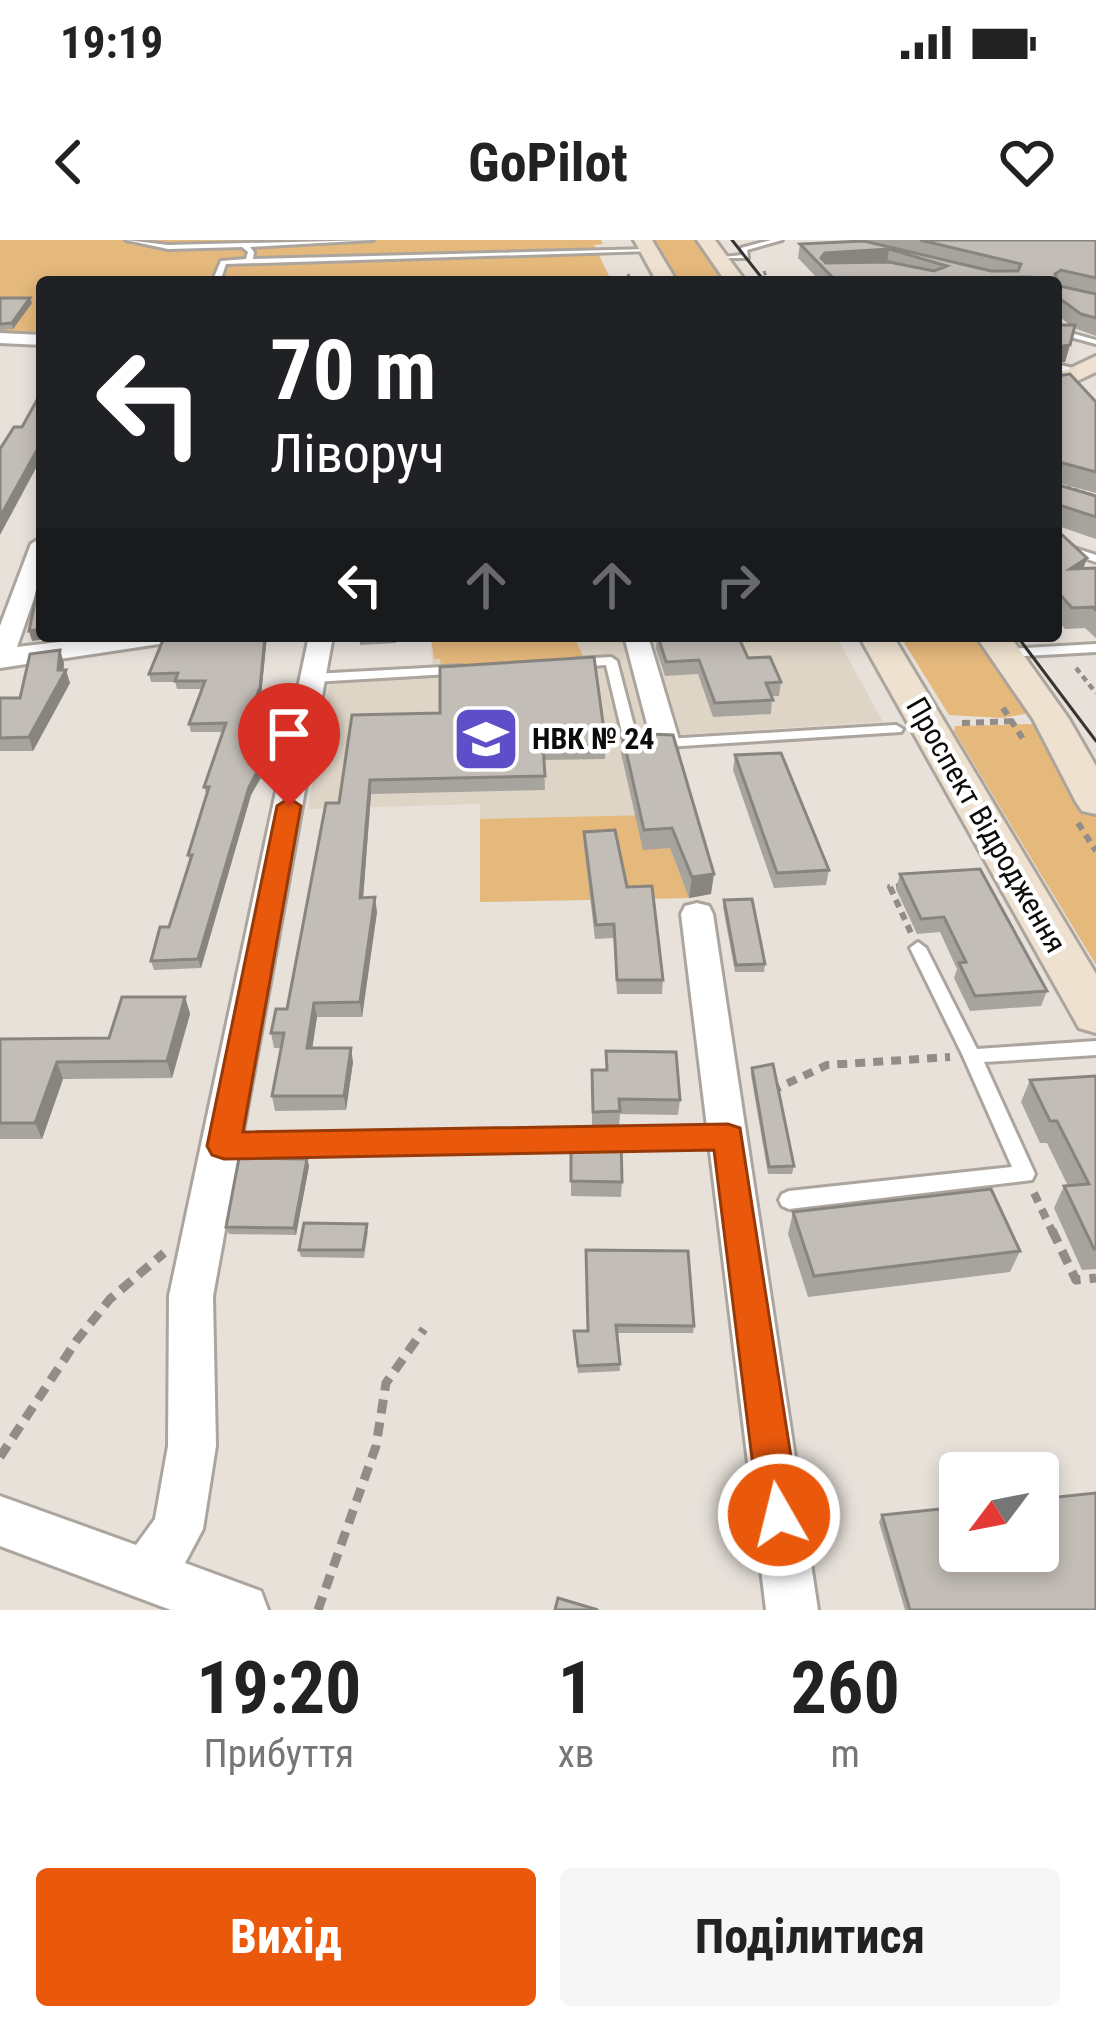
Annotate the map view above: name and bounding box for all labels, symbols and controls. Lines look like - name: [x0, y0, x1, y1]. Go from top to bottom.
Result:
- text: 19:19: [60, 16, 163, 69]
- icon: back: [36, 129, 102, 195]
- icon: heart: [994, 129, 1060, 195]
- text: GoPilot: [468, 131, 628, 194]
- text: 70 m: [270, 321, 437, 420]
- icon: left: [72, 324, 228, 480]
- text: Ліворуч: [270, 422, 445, 485]
- icon: left: [327, 552, 393, 618]
- icon: ahead: [453, 552, 519, 618]
- icon: ahead: [579, 552, 645, 618]
- icon: right: [705, 552, 771, 618]
- pin: [238, 683, 340, 806]
- street label: Проспект Відродження: [899, 691, 1074, 958]
- icon: arrive: [256, 701, 322, 767]
- school or university icon: НВК № 24: [451, 704, 521, 774]
- place label: НВК № 24: [532, 721, 654, 756]
- position arrow: [716, 1452, 842, 1578]
- north arrow: [939, 1452, 1059, 1572]
- map controls: [939, 1452, 1059, 1572]
- text: 19:20: [196, 1646, 361, 1731]
- text: 1: [558, 1646, 594, 1731]
- text: 260: [791, 1646, 900, 1731]
- text: Прибуття: [204, 1731, 354, 1777]
- text: хв: [558, 1731, 594, 1777]
- text: m: [831, 1731, 860, 1777]
- button: Вихід: [36, 1868, 536, 2006]
- button: Поділитися: [560, 1868, 1060, 2006]

